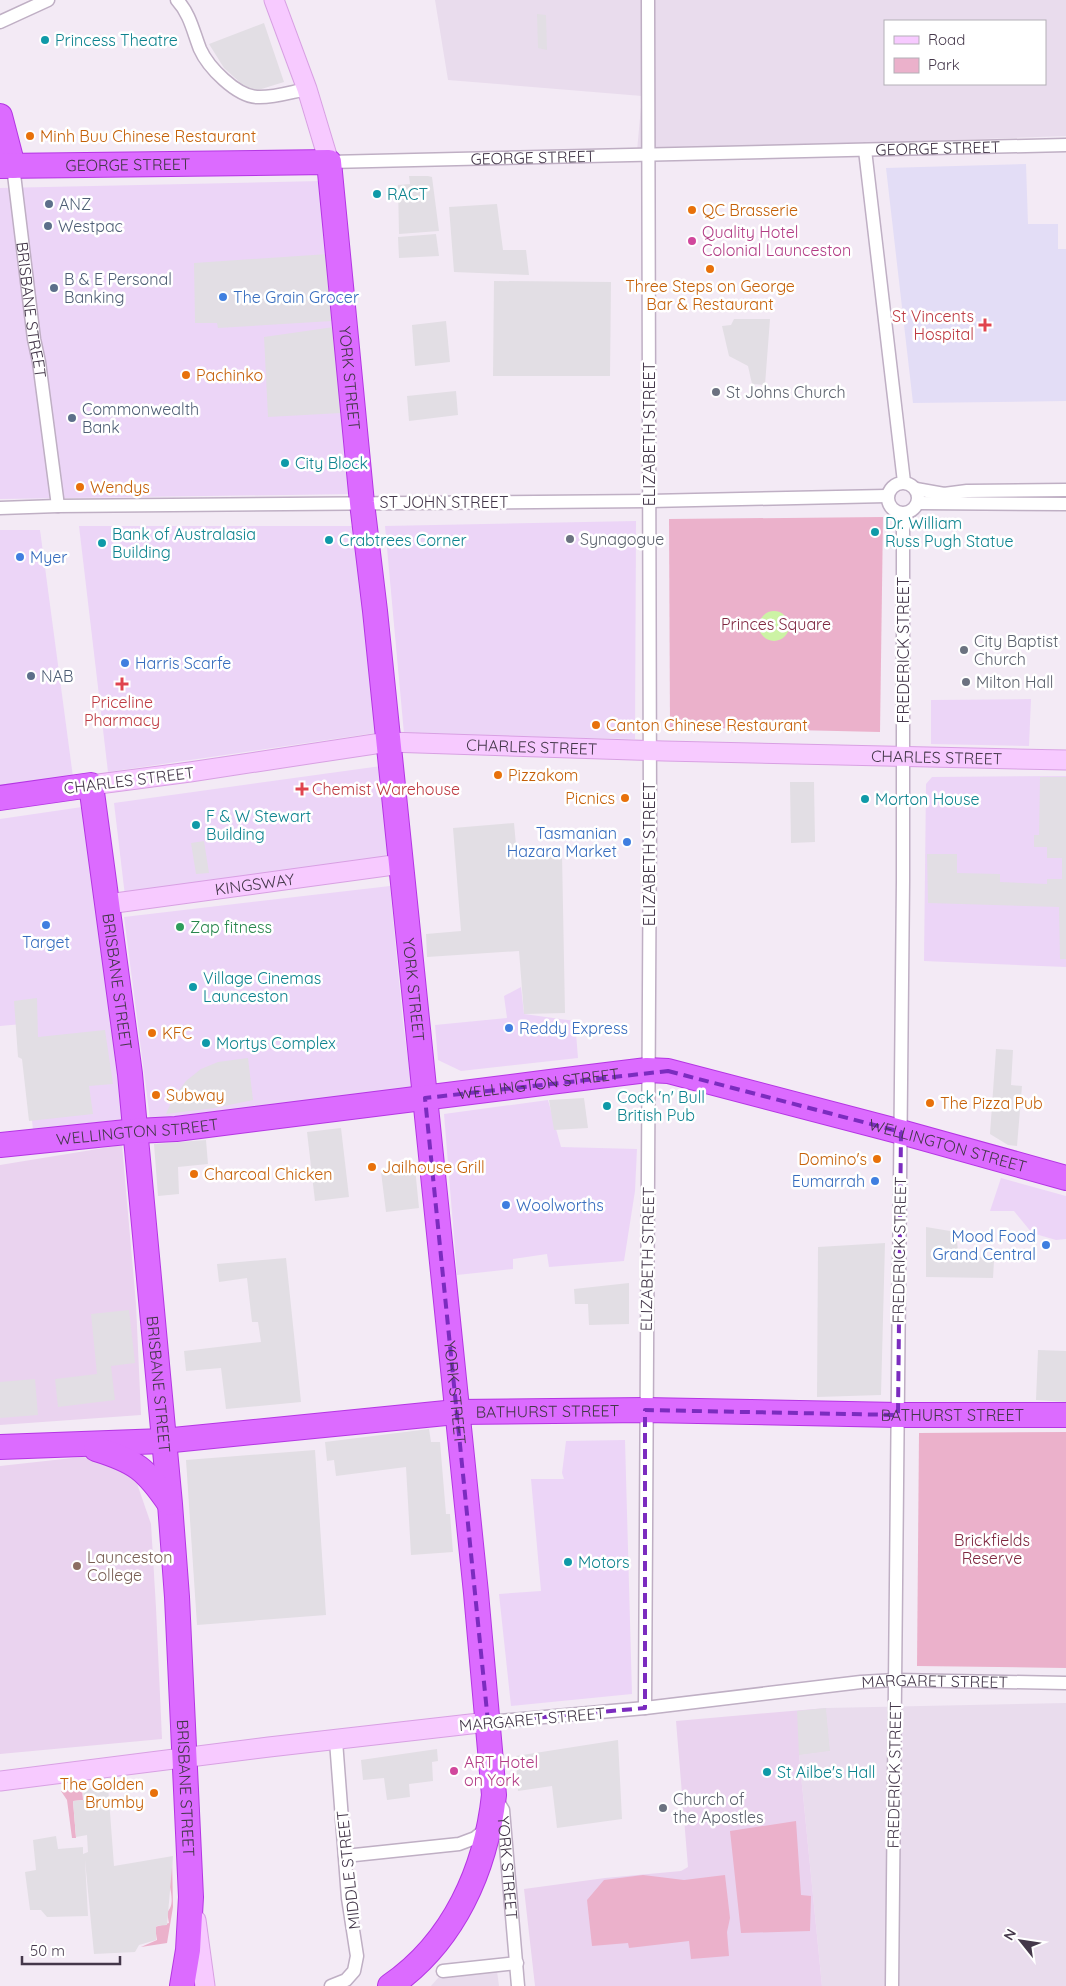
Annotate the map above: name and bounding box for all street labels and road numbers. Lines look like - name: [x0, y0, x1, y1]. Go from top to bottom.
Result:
- street label: GEORGE STREET: [875, 137, 1001, 159]
- street label: GEORGE STREET: [470, 146, 596, 169]
- street label: GEORGE STREET: [65, 154, 191, 175]
- street label: BRISBANE STREET: [12, 241, 51, 379]
- street label: YORK STREET: [335, 325, 365, 431]
- street label: ELIZABETH STREET: [639, 361, 659, 506]
- street label: ST JOHN STREET: [379, 492, 509, 512]
- street label: FREDERICK STREET: [893, 576, 913, 724]
- street label: CHARLES STREET: [466, 735, 598, 759]
- street label: CHARLES STREET: [871, 746, 1003, 769]
- street label: CHARLES STREET: [63, 762, 196, 798]
- street label: ELIZABETH STREET: [639, 781, 659, 926]
- street label: KINGSWAY: [213, 869, 296, 899]
- street label: BRISBANE STREET: [98, 912, 137, 1051]
- street label: YORK STREET: [399, 937, 429, 1043]
- street label: WELLINGTON STREET: [456, 1063, 621, 1104]
- street label: WELLINGTON STREET: [55, 1114, 220, 1149]
- street label: WELLINGTON STREET: [867, 1114, 1029, 1177]
- street label: FREDERICK STREET: [888, 1176, 910, 1324]
- street label: ELIZABETH STREET: [636, 1186, 658, 1331]
- street label: BRISBANE STREET: [143, 1315, 175, 1454]
- street label: YORK STREET: [440, 1340, 471, 1446]
- street label: BATHURST STREET: [476, 1400, 620, 1422]
- street label: BATHURST STREET: [880, 1405, 1025, 1425]
- street label: MARGARET STREET: [861, 1670, 1009, 1692]
- street label: FREDERICK STREET: [883, 1701, 905, 1849]
- street label: MARGARET STREET: [458, 1703, 606, 1735]
- street label: BRISBANE STREET: [173, 1719, 199, 1858]
- street label: MIDDLE STREET: [332, 1809, 364, 1930]
- street label: YORK STREET: [494, 1815, 522, 1921]

